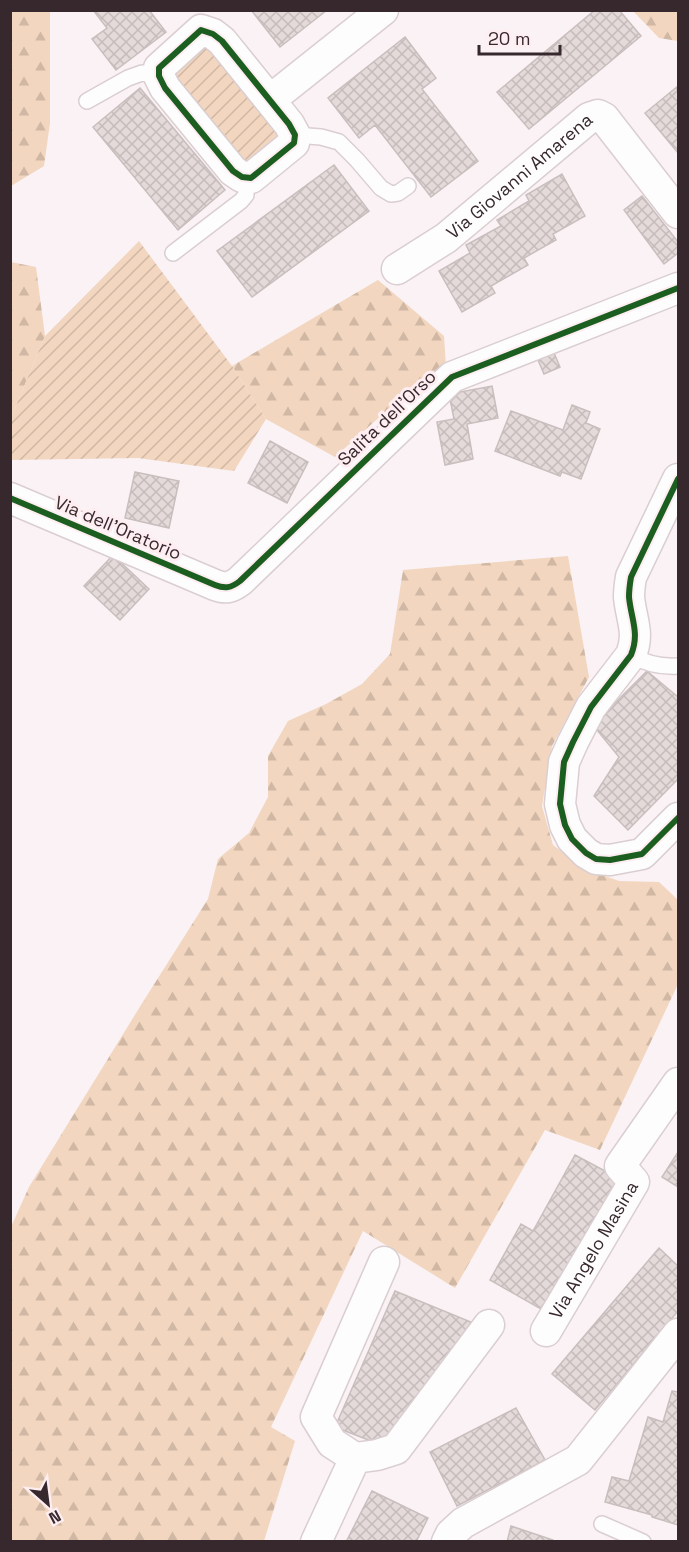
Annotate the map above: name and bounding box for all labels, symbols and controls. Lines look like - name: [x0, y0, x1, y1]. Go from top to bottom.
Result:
- scale bar: [479, 18, 560, 56]
- text: 20 m: [488, 27, 531, 50]
- street label: Via Giovanni Amarena: [441, 108, 597, 244]
- street label: Salita dell'Orso: [333, 365, 441, 470]
- street label: Via dell'Oratorio: [51, 490, 185, 565]
- street label: Via Angelo Masina: [544, 1177, 643, 1323]
- north arrow: [18, 1474, 78, 1534]
- text: N: [45, 1505, 64, 1529]

